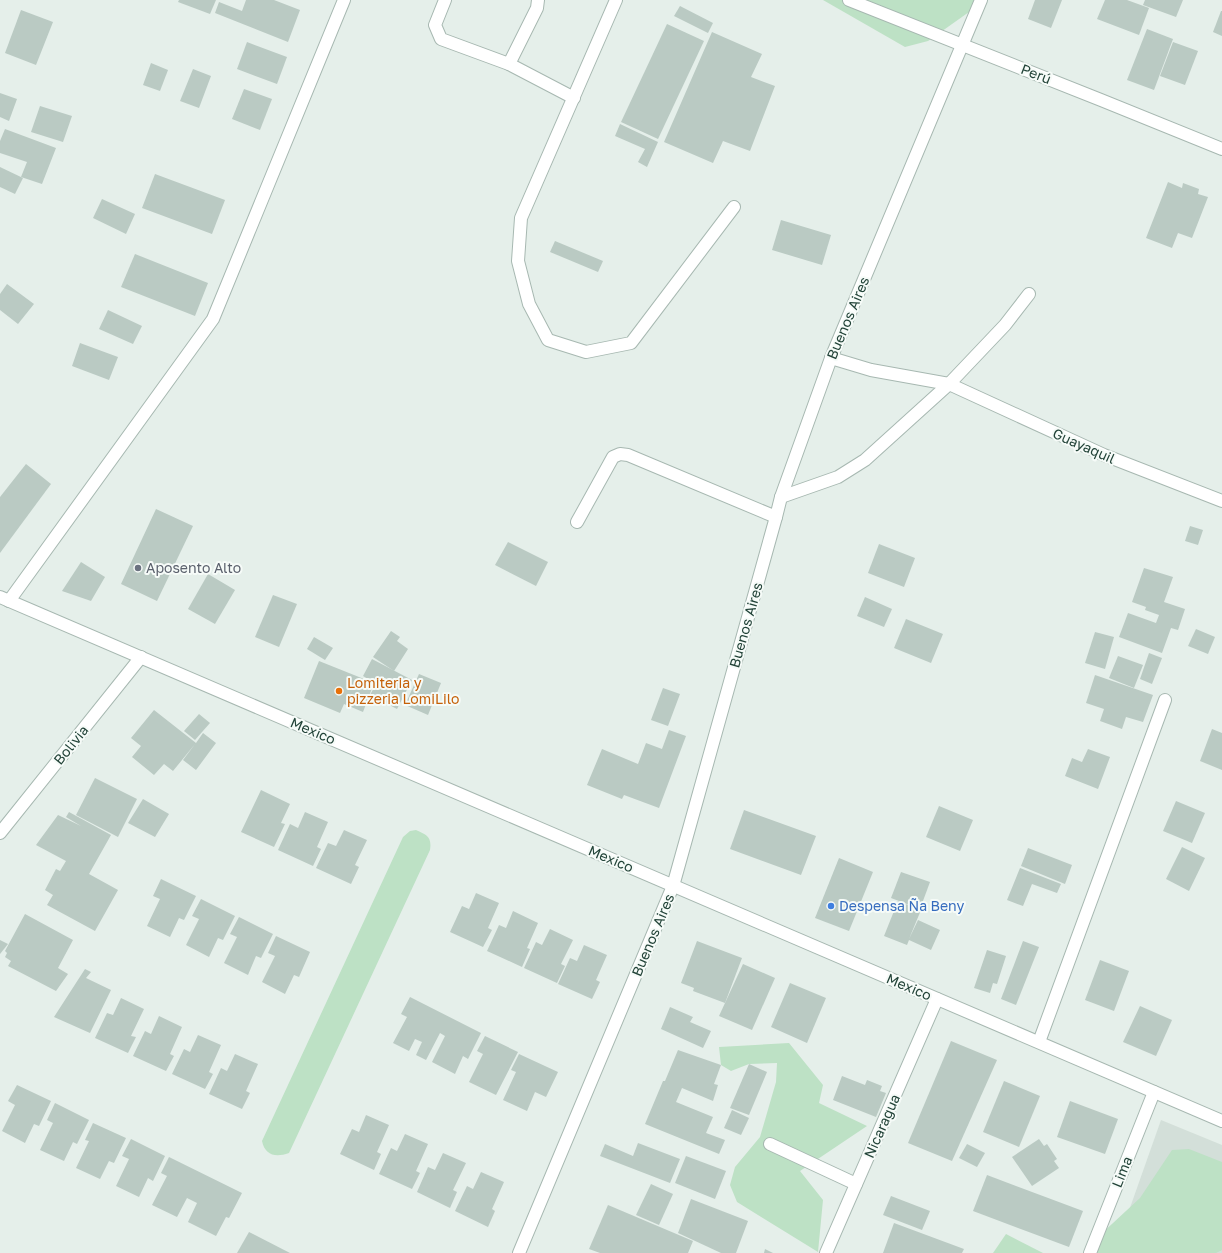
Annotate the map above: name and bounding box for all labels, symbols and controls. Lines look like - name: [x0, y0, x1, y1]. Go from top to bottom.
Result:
- street label: Perú: [1019, 60, 1054, 87]
- street label: Buenos Aires: [823, 274, 873, 362]
- street label: Guayaquil: [1050, 424, 1118, 467]
- place label: Aposento Alto: [146, 559, 241, 576]
- marker: Aposento Alto: [133, 563, 143, 573]
- street label: Buenos Aires: [725, 580, 766, 669]
- place label: Lomiteria y pizzeria LomiLilo: [347, 674, 459, 707]
- marker: Lomiteria y pizzeria LomiLilo: [334, 686, 344, 696]
- street label: Mexico: [288, 713, 338, 748]
- street label: Bolivia: [50, 722, 92, 768]
- street label: Mexico: [586, 841, 636, 876]
- street label: Buenos Aires: [628, 891, 678, 979]
- place label: Despensa Ña Beny: [839, 897, 964, 914]
- marker: Despensa Ña Beny: [826, 901, 836, 911]
- street label: Mexico: [884, 969, 934, 1004]
- street label: Nicaragua: [860, 1091, 903, 1160]
- street label: Lima: [1108, 1154, 1135, 1190]

